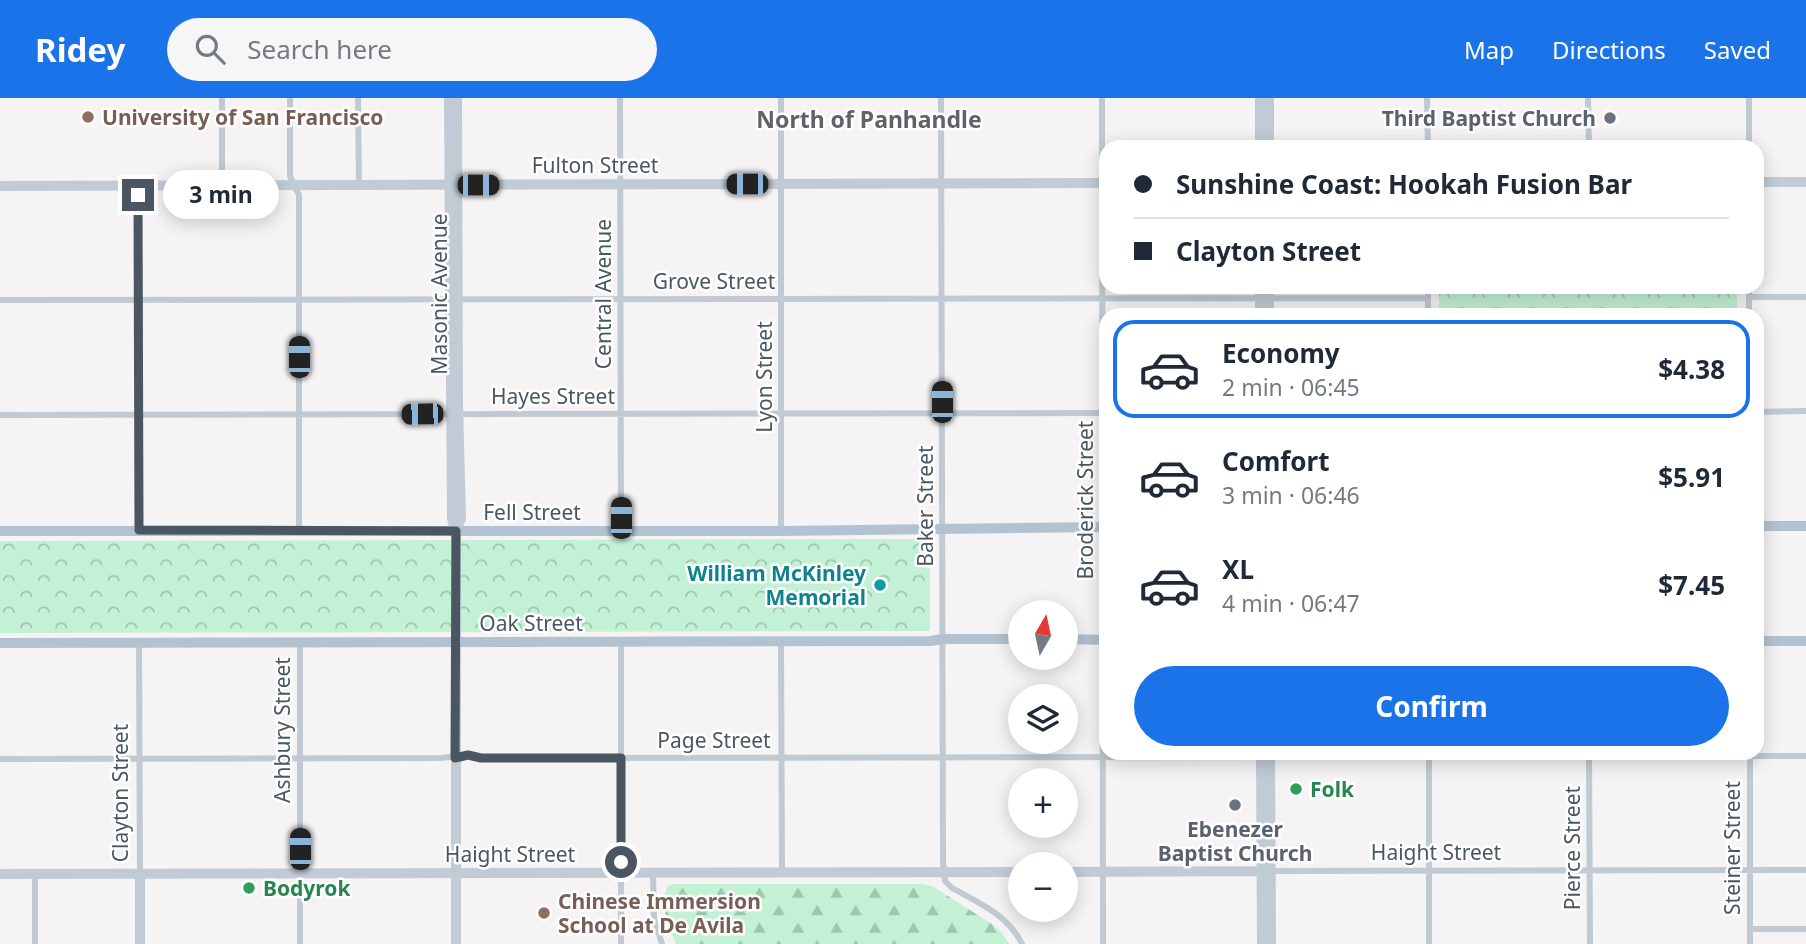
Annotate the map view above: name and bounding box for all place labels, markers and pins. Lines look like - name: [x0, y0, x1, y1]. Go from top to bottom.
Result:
- place label: University of San Francisco: [102, 103, 383, 131]
- place label: Third Baptist Church: [1382, 104, 1596, 132]
- marker: University of San Francisco: [80, 109, 96, 125]
- marker: Third Baptist Church: [1602, 110, 1618, 126]
- place label: William McKinley Memorial: [687, 559, 866, 611]
- marker: William McKinley Memorial: [872, 577, 888, 593]
- place label: Folk: [1310, 775, 1355, 803]
- marker: Folk: [1288, 781, 1304, 797]
- marker: Ebenezer Baptist Church: [1227, 797, 1243, 813]
- place label: Ebenezer Baptist Church: [1158, 815, 1312, 867]
- place label: Bodyrok: [263, 874, 351, 902]
- marker: Bodyrok: [241, 880, 257, 896]
- place label: Chinese Immersion School at De Avila: [558, 887, 761, 939]
- marker: Chinese Immersion School at De Avila: [536, 905, 552, 921]

